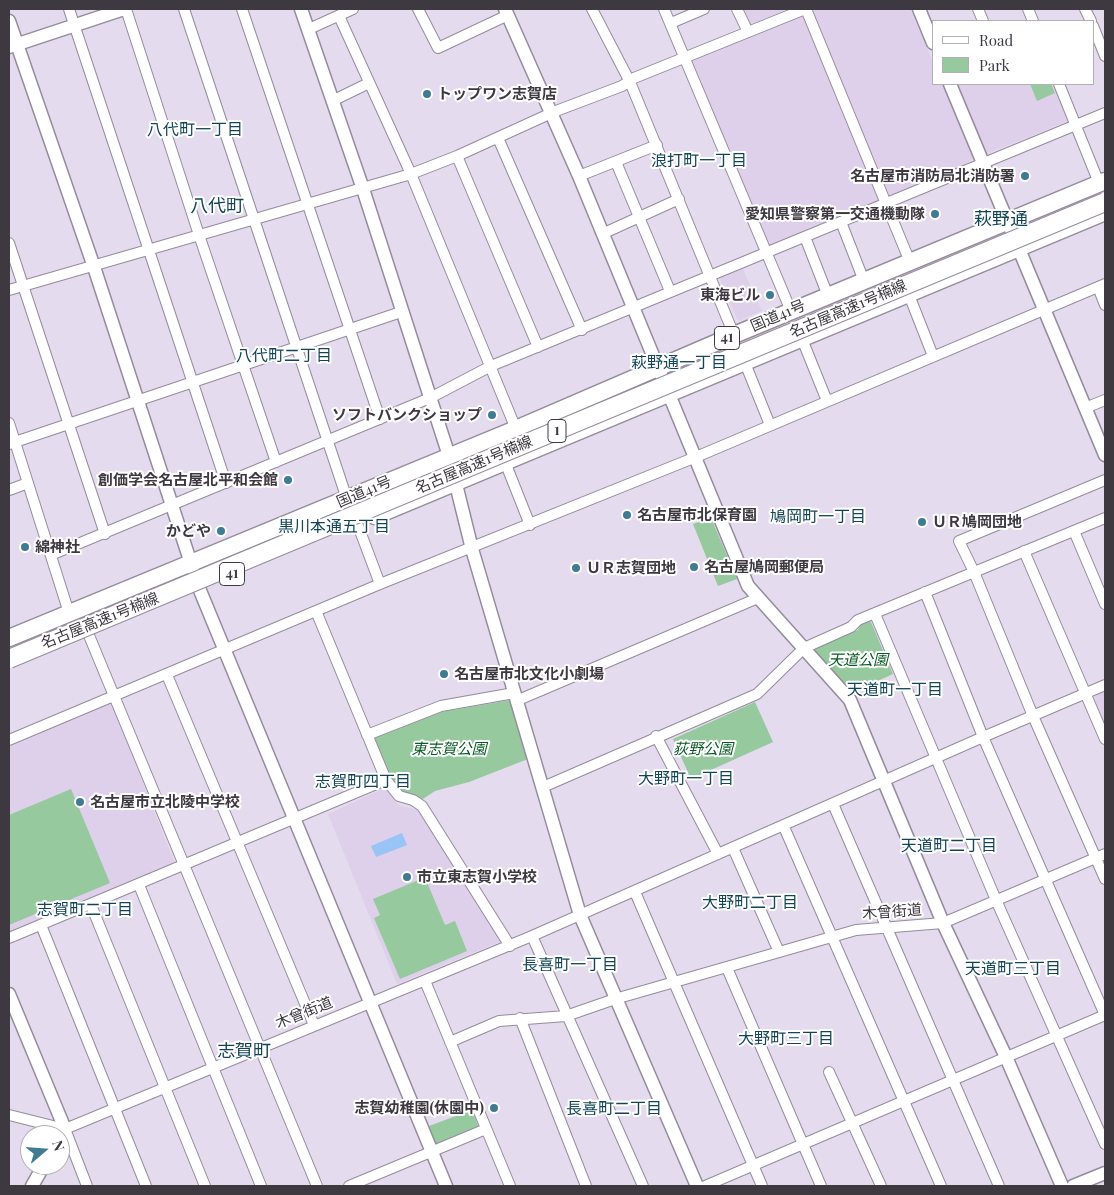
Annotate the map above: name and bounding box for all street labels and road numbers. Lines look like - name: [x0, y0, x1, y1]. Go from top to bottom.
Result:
- street label: 名古屋高速1号楠線: [787, 276, 909, 342]
- street label: 国道41号: [748, 296, 808, 336]
- road number: 41: [714, 326, 740, 349]
- road number: 1: [548, 420, 566, 442]
- street label: 名古屋高速1号楠線: [413, 432, 535, 498]
- street label: 国道41号: [334, 472, 394, 512]
- road number: 41: [220, 562, 244, 586]
- street label: 名古屋高速1号楠線: [38, 589, 162, 653]
- street label: 木曾街道: [861, 901, 923, 923]
- street label: 木曾街道: [273, 993, 335, 1033]

